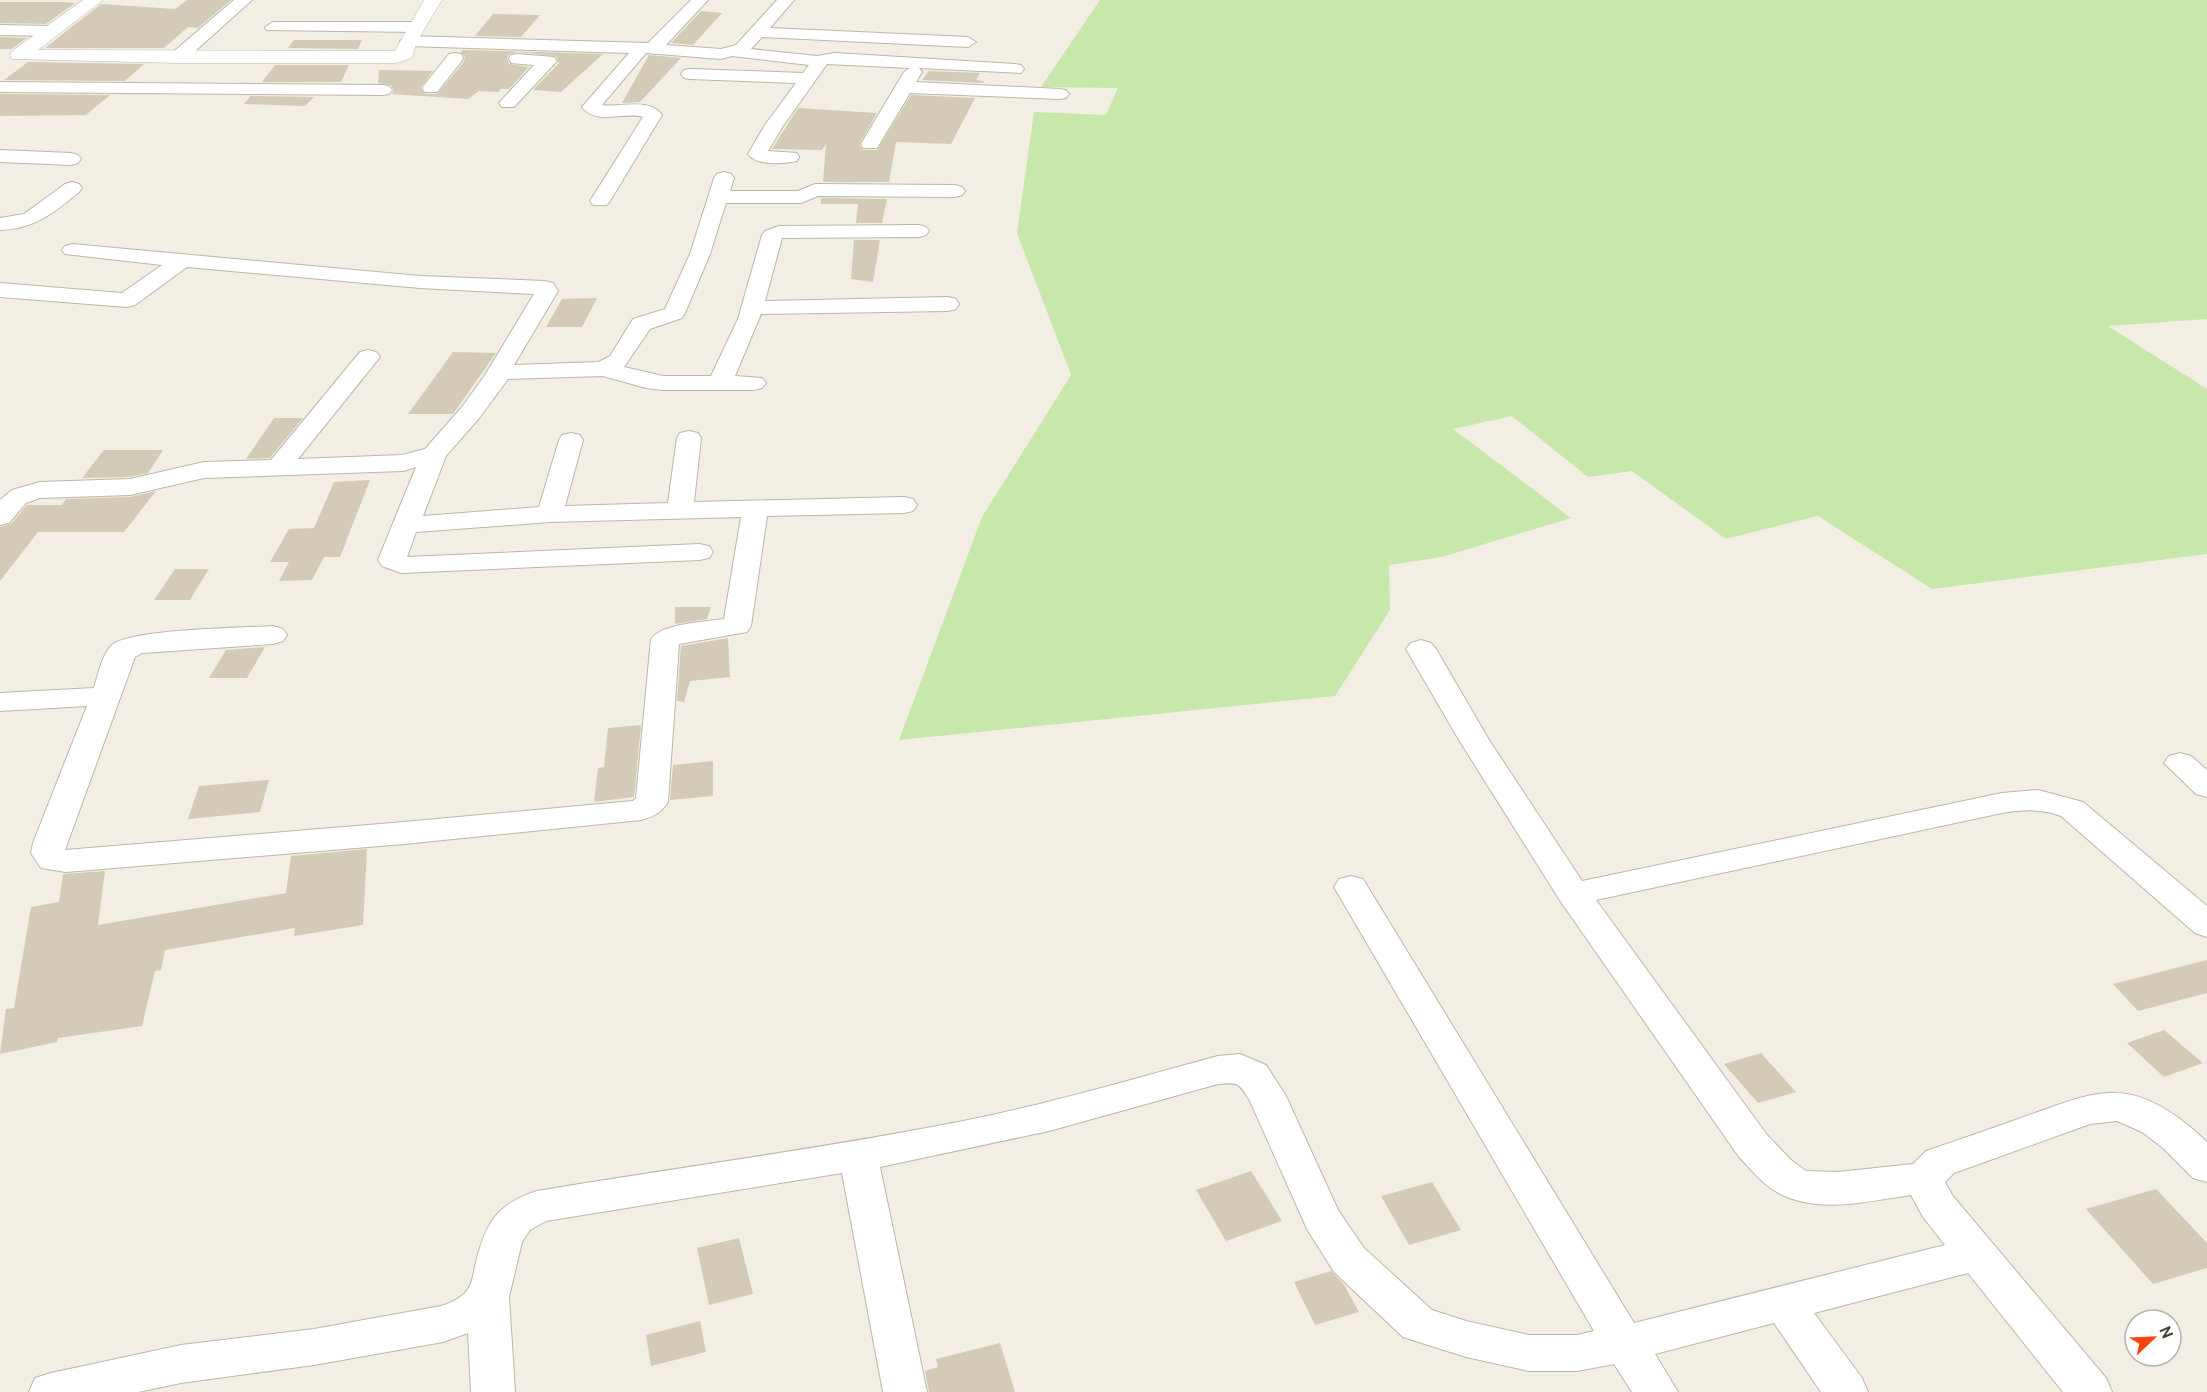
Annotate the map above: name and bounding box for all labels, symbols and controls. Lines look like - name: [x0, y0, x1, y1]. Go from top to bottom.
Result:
- north arrow: [2123, 1308, 2183, 1368]
- text: N: [2155, 1323, 2177, 1341]

